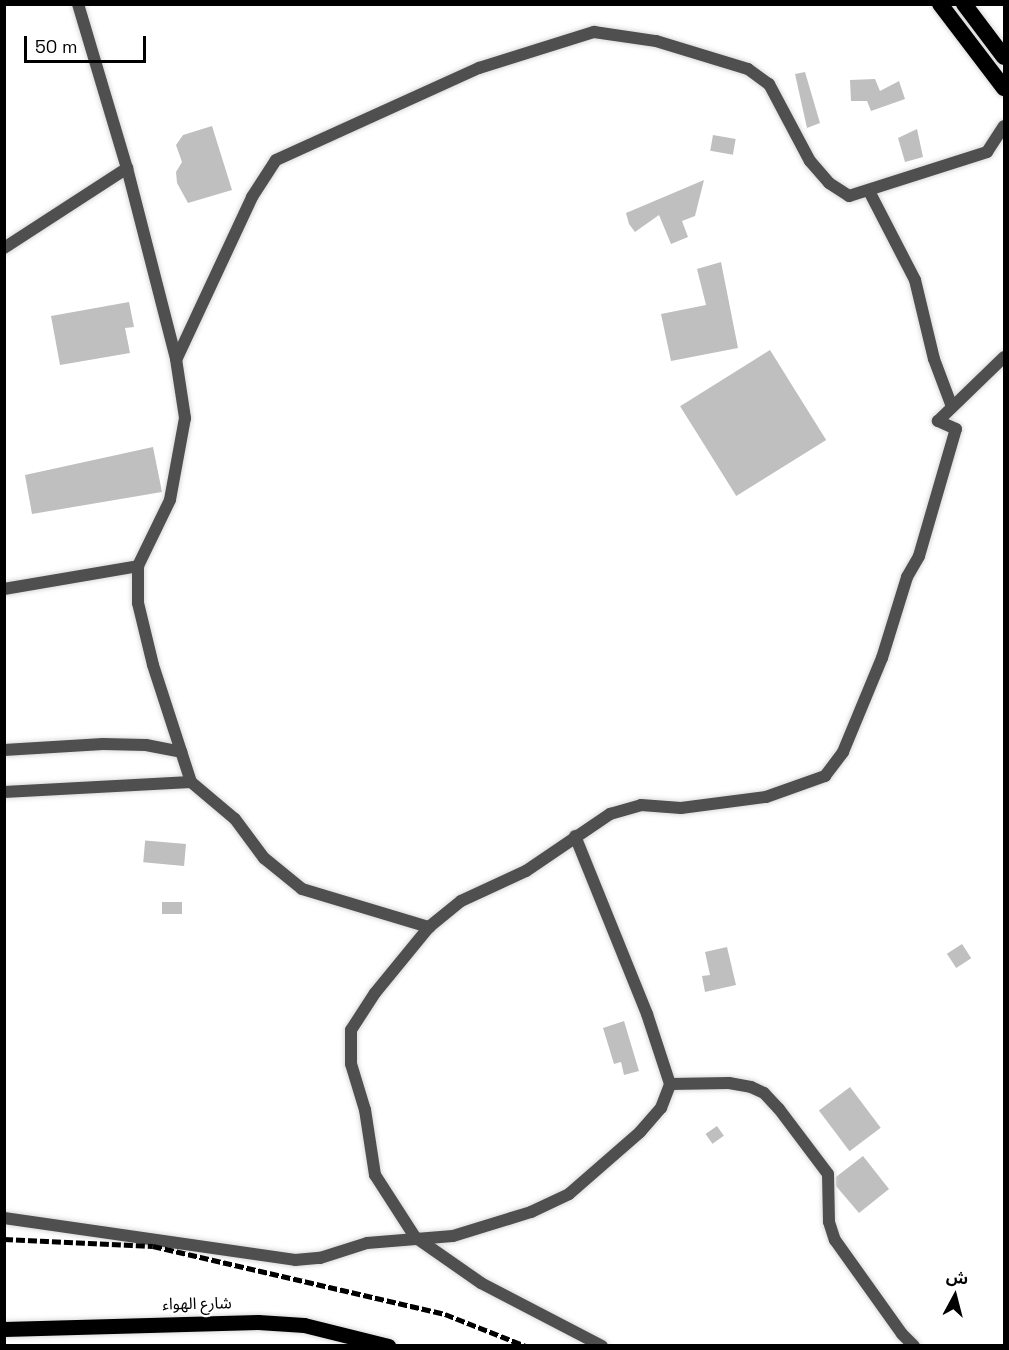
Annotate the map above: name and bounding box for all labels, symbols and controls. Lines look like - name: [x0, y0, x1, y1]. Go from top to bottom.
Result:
- scale bar: [27, 24, 148, 62]
- text: 50 m: [35, 35, 77, 58]
- north arrow: [925, 1266, 985, 1326]
- text: ش: [945, 1266, 969, 1289]
- street label: شارع الهواء: [162, 1294, 232, 1314]

